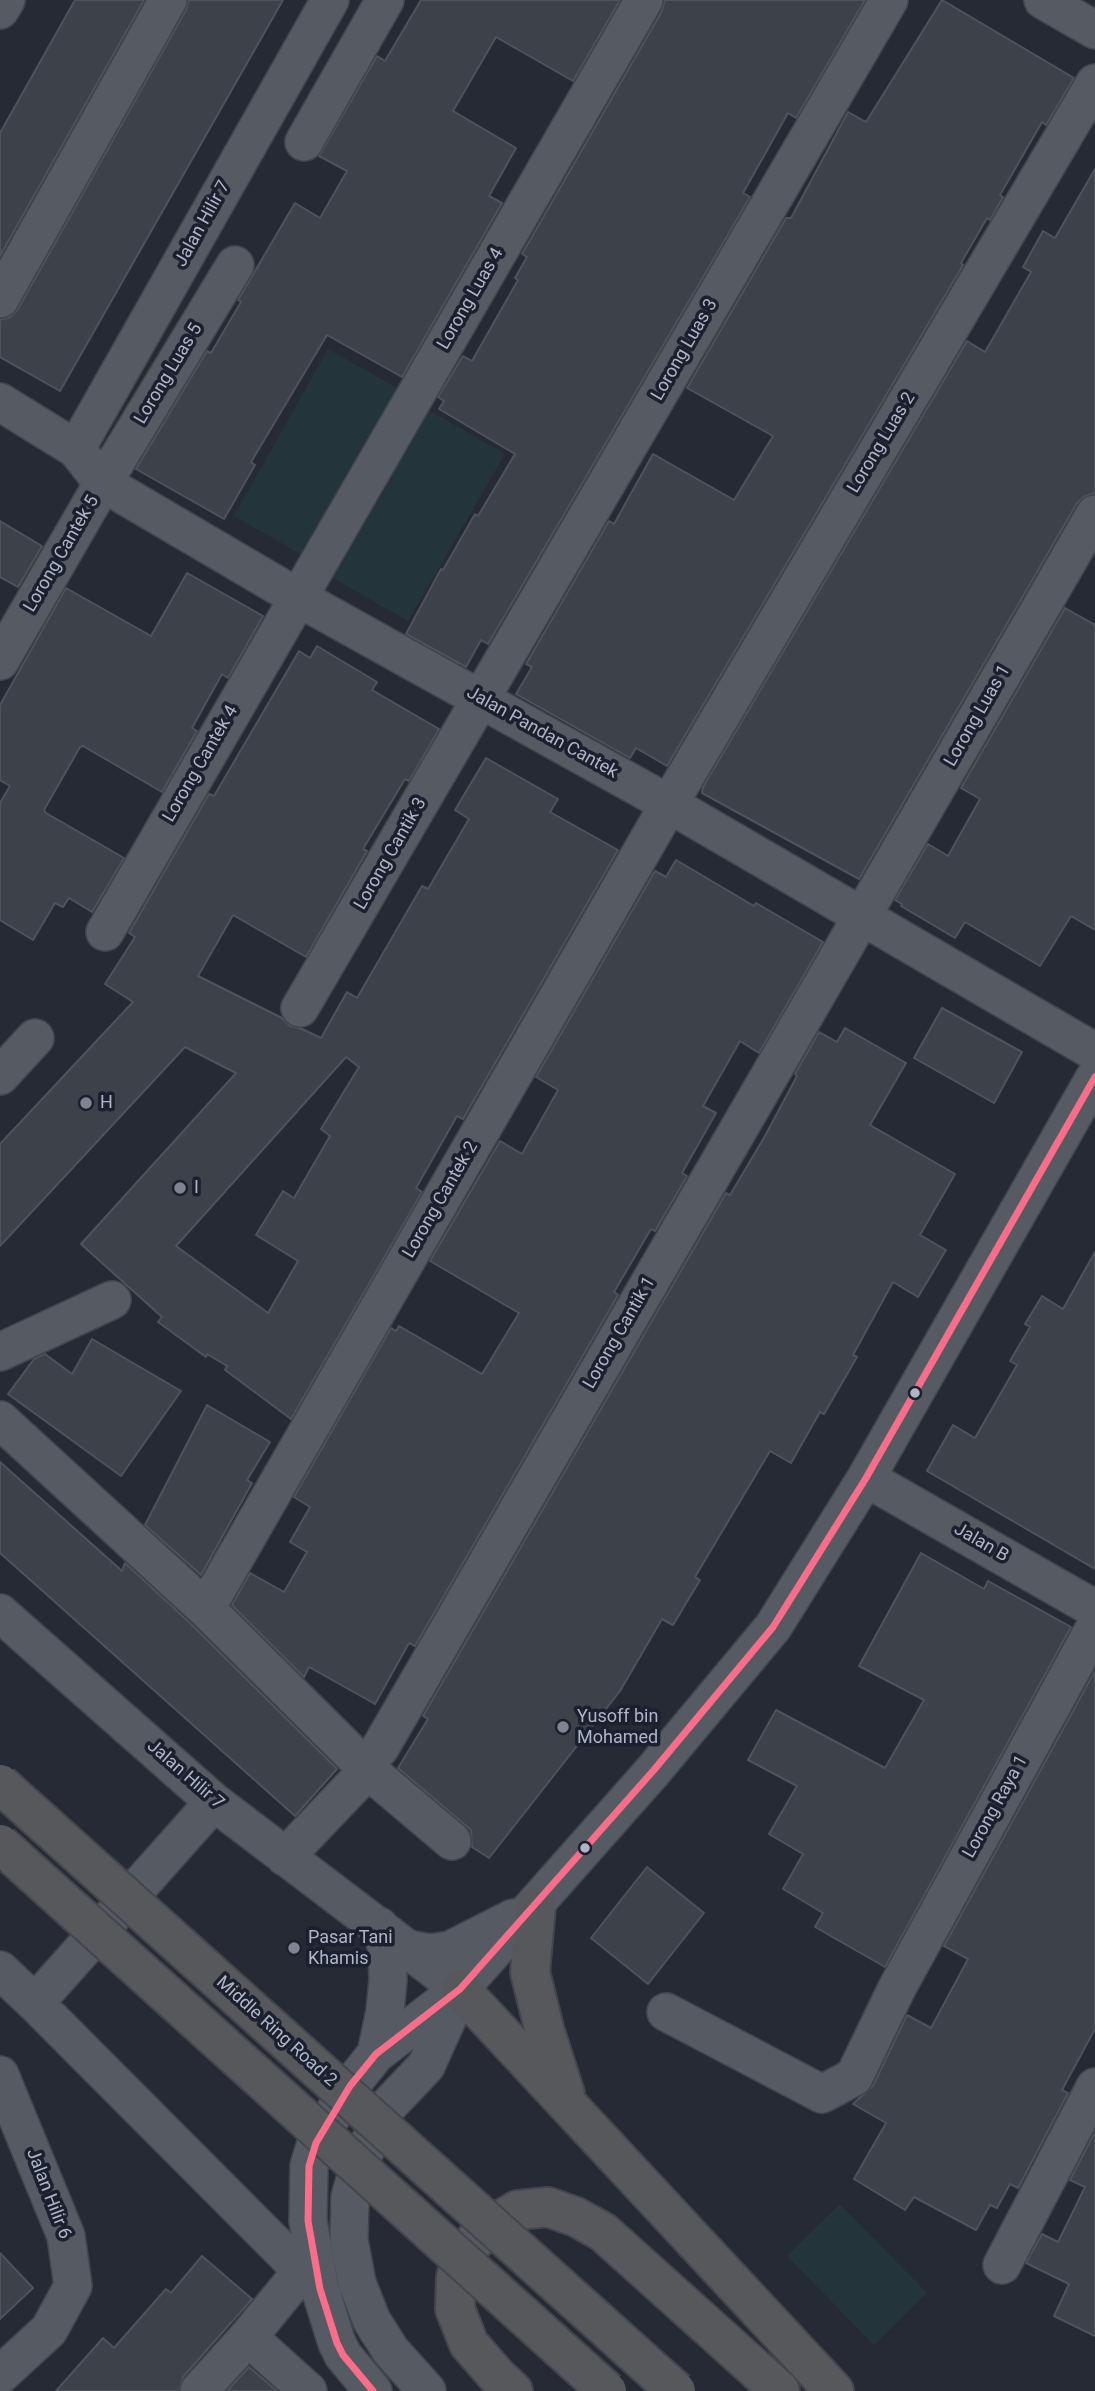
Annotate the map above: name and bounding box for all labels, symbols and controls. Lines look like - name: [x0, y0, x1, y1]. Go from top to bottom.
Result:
- street label: Jalan Hilir 7: [171, 177, 235, 271]
- street label: Lorong Luas 4: [433, 244, 509, 354]
- street label: Lorong Luas 3: [647, 295, 723, 405]
- street label: Lorong Luas 5: [131, 320, 207, 428]
- street label: Lorong Luas 2: [844, 389, 920, 497]
- street label: Lorong Cantek 5: [20, 492, 104, 616]
- street label: Lorong Luas 1: [940, 661, 1016, 771]
- street label: Jalan Pandan Cantek: [463, 682, 621, 784]
- street label: Lorong Cantek 4: [159, 702, 243, 826]
- street label: Lorong Cantik 3: [350, 794, 432, 914]
- place label: H: [100, 1092, 113, 1114]
- marker: H: [78, 1095, 94, 1111]
- street label: Lorong Cantek 2: [399, 1138, 483, 1262]
- place label: I: [194, 1177, 199, 1199]
- marker: I: [172, 1180, 188, 1196]
- street label: Lorong Cantik 1: [579, 1273, 661, 1393]
- unlabelled marker: [908, 1386, 922, 1400]
- street label: Jalan B: [950, 1519, 1012, 1567]
- place label: Yusoff bin Mohamed: [577, 1706, 658, 1748]
- marker: Yusoff bin Mohamed: [555, 1719, 571, 1735]
- street label: Jalan Hilir 7: [142, 1736, 228, 1814]
- street label: Lorong Raya 1: [959, 1752, 1033, 1862]
- unlabelled marker: [578, 1841, 592, 1855]
- place label: Pasar Tani Khamis: [308, 1927, 393, 1969]
- marker: Pasar Tani Khamis: [286, 1940, 302, 1956]
- street label: Middle Ring Road 2: [211, 1972, 341, 2092]
- street label: Jalan Hilir 6: [21, 2146, 75, 2242]

